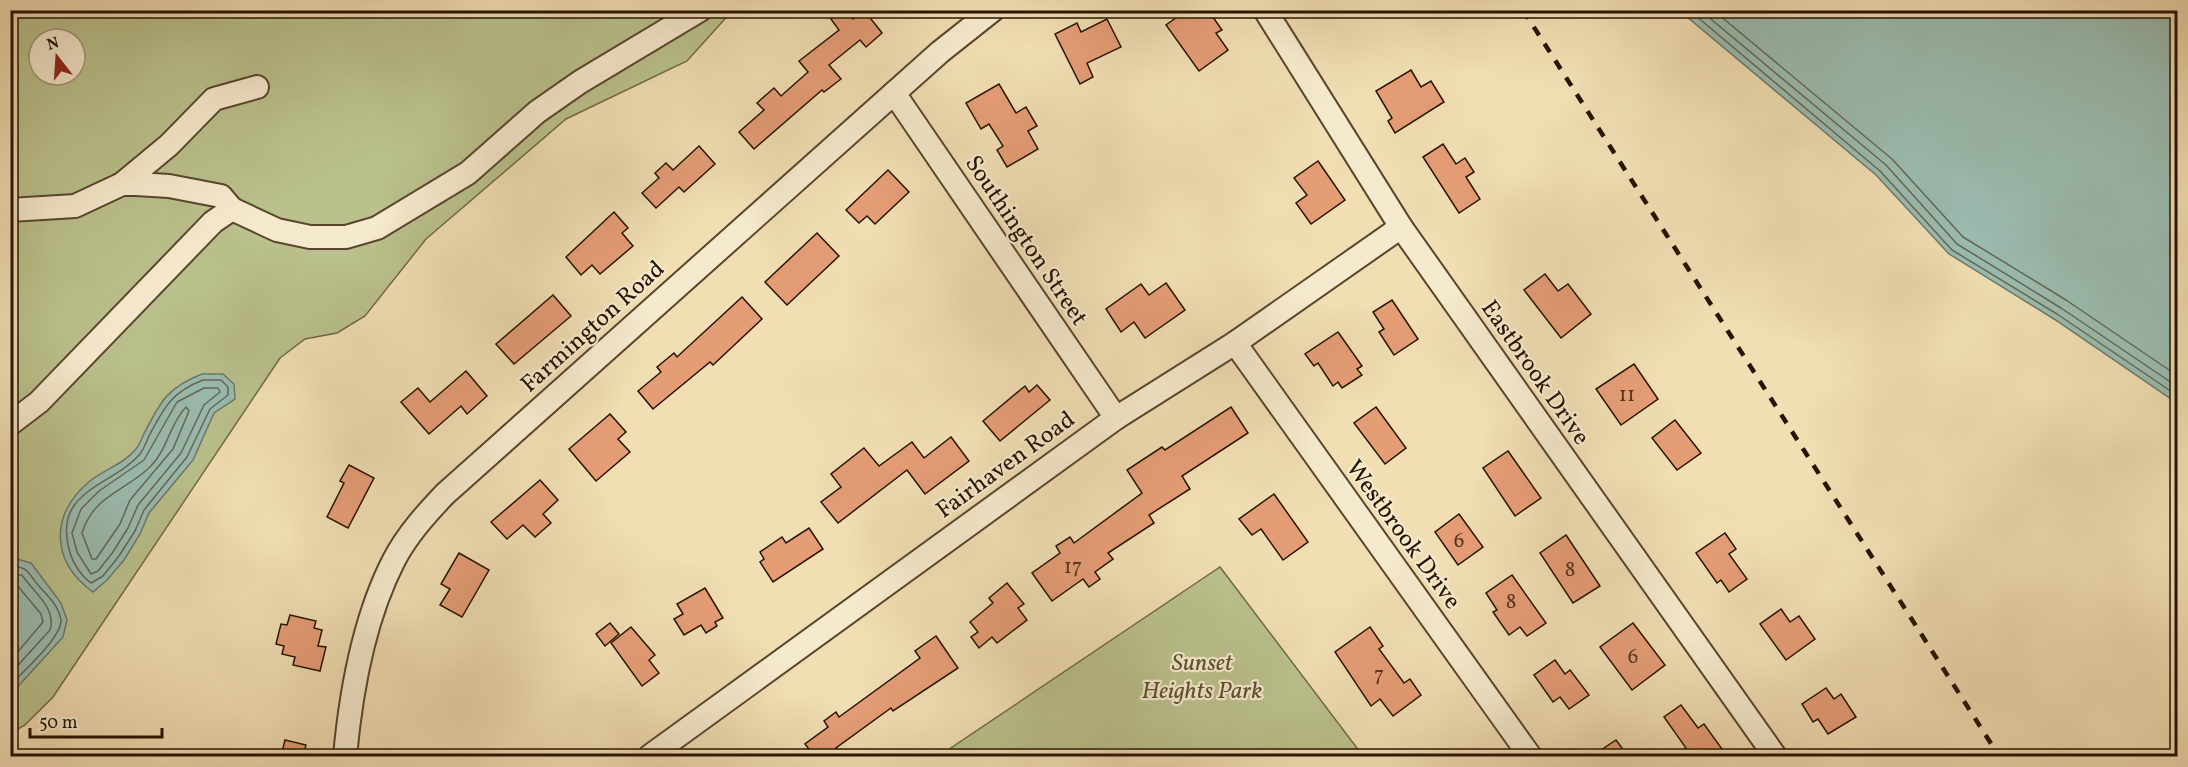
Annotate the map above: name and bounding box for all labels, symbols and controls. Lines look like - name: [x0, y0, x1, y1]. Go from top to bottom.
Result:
- north arrow: [27, 27, 87, 87]
- text: N: [44, 32, 62, 57]
- street label: Southington Street: [956, 149, 1095, 333]
- street label: Farmington Road: [514, 253, 673, 402]
- street label: Eastbrook Drive: [1472, 294, 1597, 453]
- house number: 11: [1619, 381, 1635, 410]
- street label: Fairhaven Road: [930, 404, 1083, 528]
- street label: Westbrook Drive: [1337, 454, 1468, 617]
- house number: 6: [1454, 527, 1464, 556]
- house number: 17: [1064, 553, 1082, 582]
- house number: 8: [1565, 556, 1575, 585]
- house number: 8: [1506, 588, 1516, 617]
- house number: 6: [1628, 643, 1638, 672]
- park label: Sunset Heights Park: [1142, 647, 1262, 709]
- house number: 7: [1374, 661, 1384, 690]
- scale bar: [30, 701, 162, 739]
- text: 50 m: [39, 711, 78, 736]

